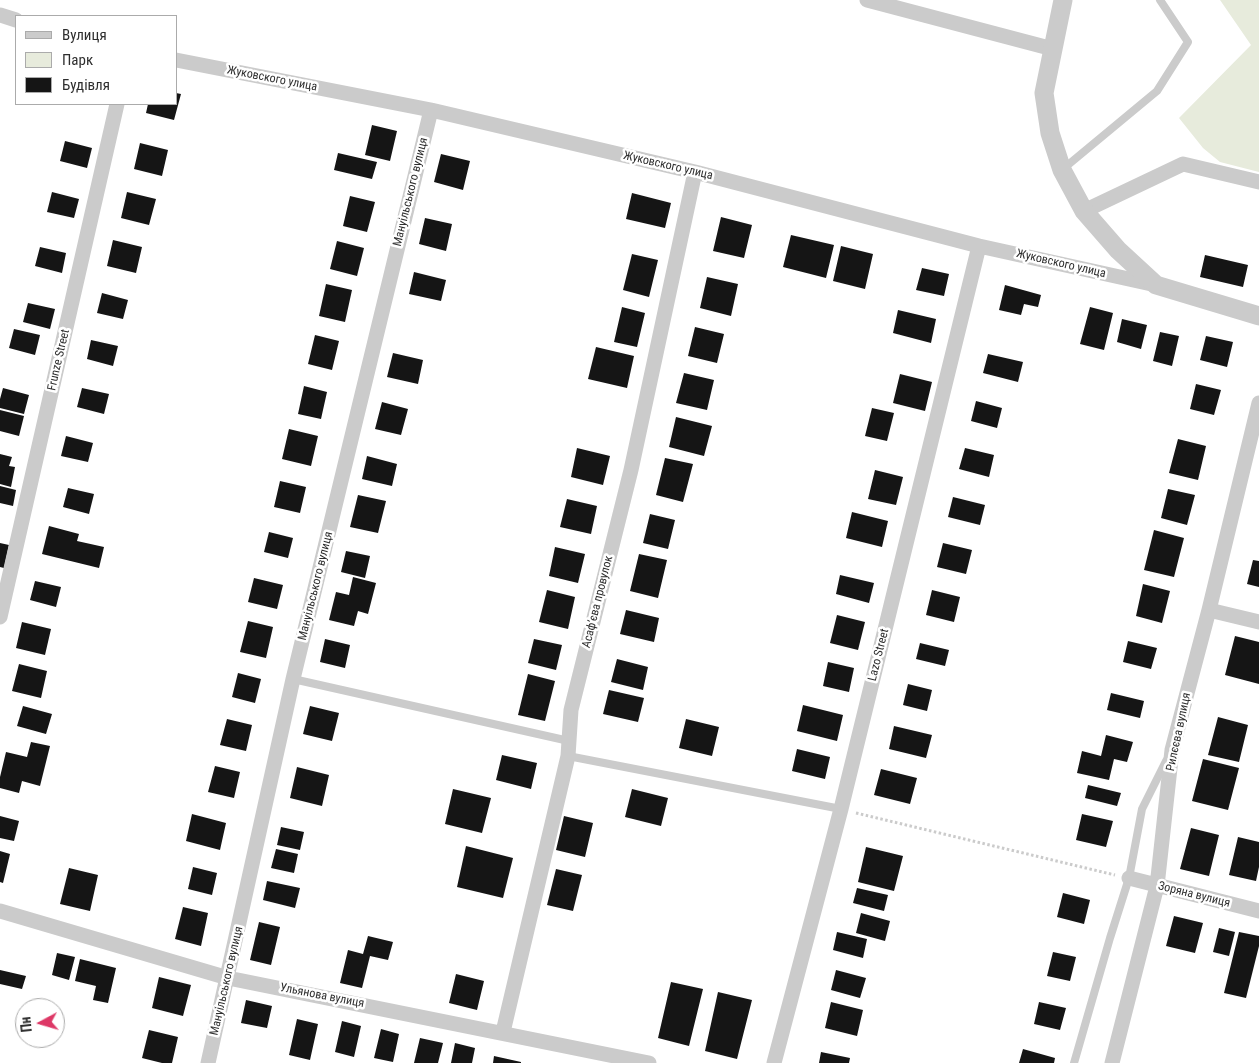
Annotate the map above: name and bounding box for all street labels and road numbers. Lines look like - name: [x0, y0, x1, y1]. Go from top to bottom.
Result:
- street label: Жуковского улица: [226, 63, 318, 95]
- street label: Мануільського вулиця: [390, 136, 432, 248]
- street label: Жуковского улица: [622, 149, 714, 183]
- street label: Жуковского улица: [1015, 247, 1107, 281]
- street label: Frunze Street: [45, 328, 73, 392]
- street label: Мануільського вулиця: [295, 530, 337, 642]
- street label: Асаф’єва провулок: [580, 554, 616, 650]
- street label: Lazo Street: [866, 627, 892, 683]
- street label: Рилєєва вулиця: [1164, 691, 1194, 773]
- street label: Зоряна вулиця: [1157, 879, 1231, 911]
- street label: Мануільського вулиця: [207, 925, 247, 1037]
- street label: Ульянова вулиця: [279, 981, 365, 1011]

